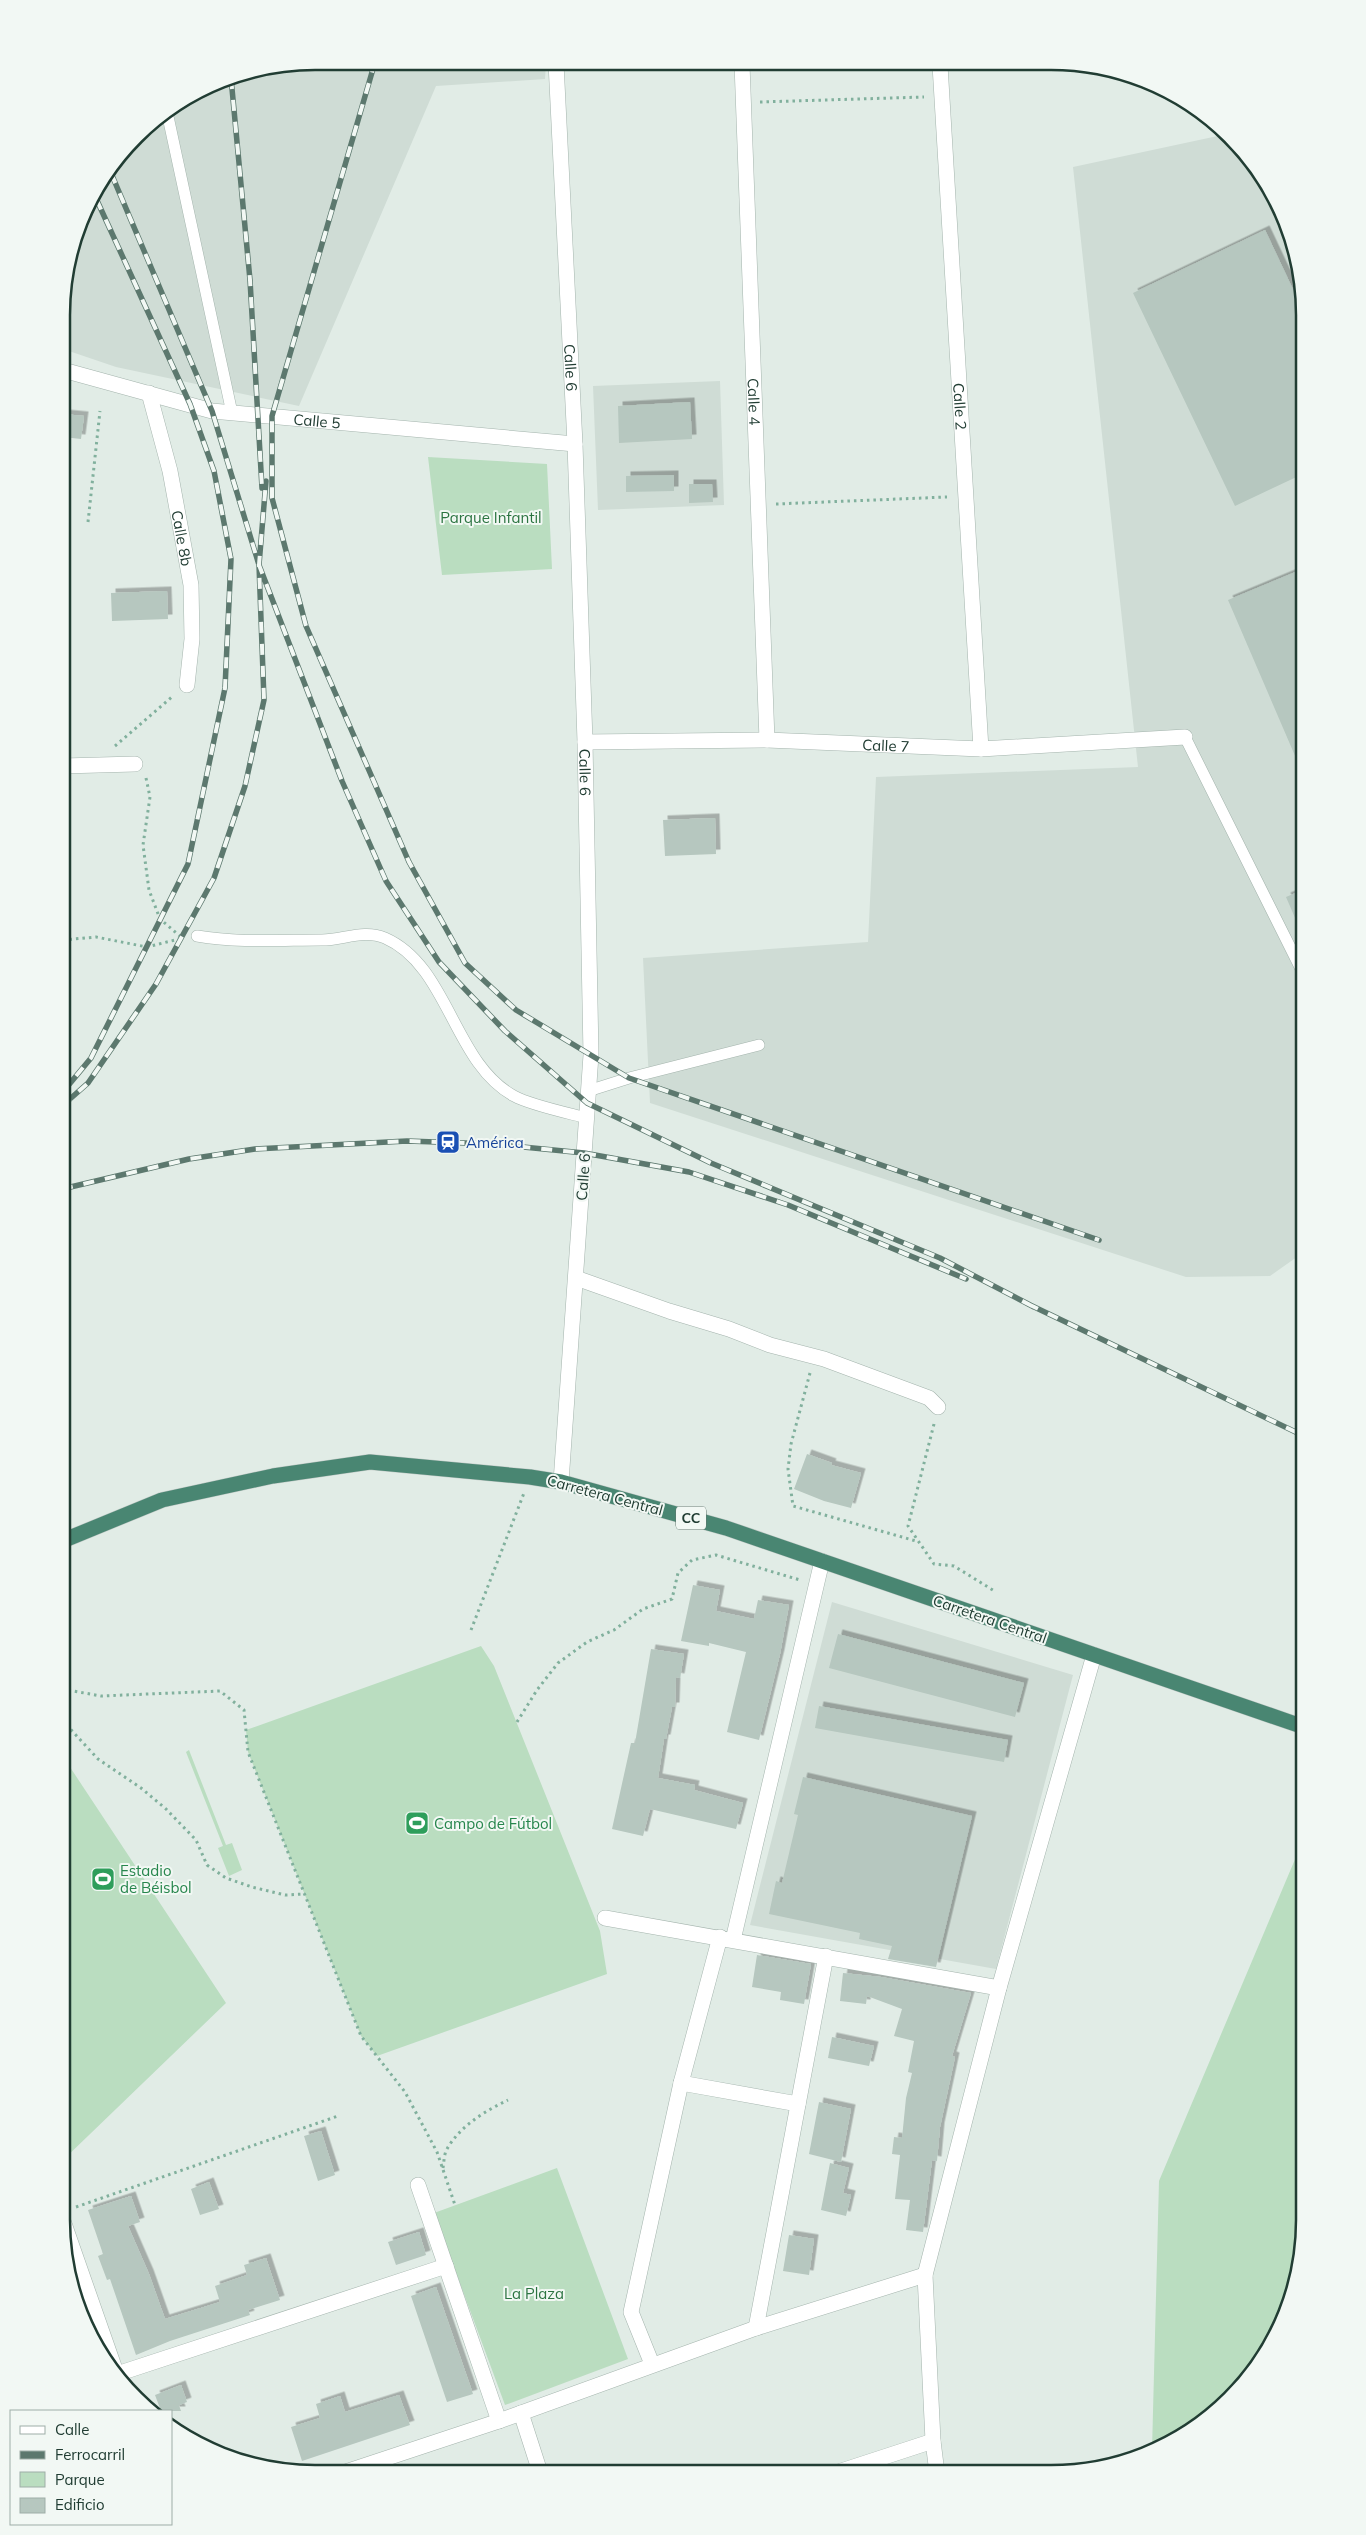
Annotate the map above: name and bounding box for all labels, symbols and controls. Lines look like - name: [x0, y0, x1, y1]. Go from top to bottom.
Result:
- street label: Calle 6: [561, 344, 582, 392]
- street label: Calle 4: [744, 378, 765, 426]
- street label: Calle 2: [950, 382, 971, 431]
- street label: Calle 5: [293, 409, 341, 432]
- park label: Parque Infantil: [440, 508, 542, 527]
- street label: Calle 8b: [168, 509, 197, 568]
- street label: Calle 7: [862, 735, 910, 755]
- street label: Calle 6: [576, 749, 596, 796]
- station icon: América: [435, 1129, 461, 1155]
- place label: América: [466, 1133, 524, 1152]
- street label: Calle 6: [572, 1153, 594, 1201]
- street label: Carretera Central: [545, 1470, 665, 1520]
- road number: CC: [676, 1506, 706, 1530]
- street label: Carretera Central: [930, 1591, 1050, 1647]
- sports icon: Campo de Fútbol: [404, 1810, 430, 1836]
- place label: Campo de Fútbol: [434, 1814, 552, 1833]
- place label: Estadio de Béisbol: [120, 1861, 192, 1897]
- sports icon: Estadio de Béisbol: [90, 1866, 116, 1892]
- park label: La Plaza: [504, 2284, 564, 2303]
- legend: [10, 2410, 172, 2525]
- text: Calle: [55, 2420, 89, 2439]
- text: Ferrocarril: [55, 2445, 125, 2464]
- text: Parque: [55, 2470, 105, 2489]
- text: Edificio: [55, 2495, 105, 2514]

